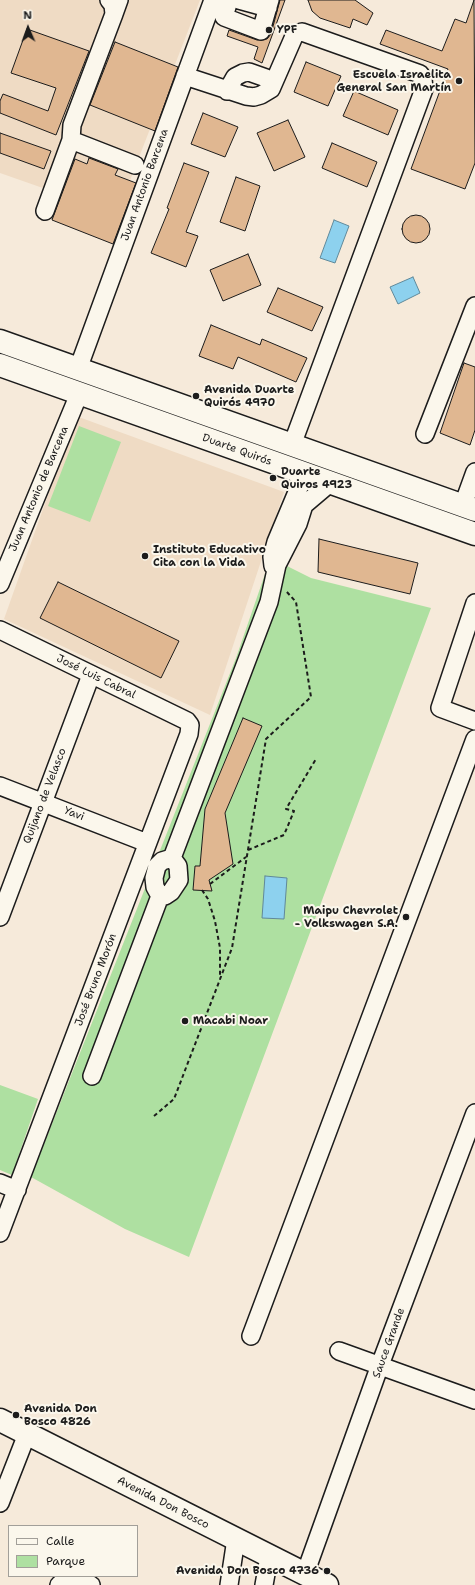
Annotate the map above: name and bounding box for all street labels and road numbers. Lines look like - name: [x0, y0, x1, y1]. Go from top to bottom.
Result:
- street label: Juan Antonio Barcena: [119, 127, 171, 243]
- street label: Juan Antonio de Barcena: [7, 424, 71, 554]
- street label: Duarte Quirós: [200, 431, 274, 469]
- street label: José Luis Cabral: [54, 652, 138, 702]
- street label: Quijano de Velasco: [21, 746, 69, 846]
- street label: Yavi: [62, 804, 86, 824]
- street label: José Bruno Morón: [72, 932, 120, 1028]
- street label: Sauce Grande: [370, 1306, 408, 1380]
- street label: Avenida Don Bosco: [115, 1474, 211, 1532]

